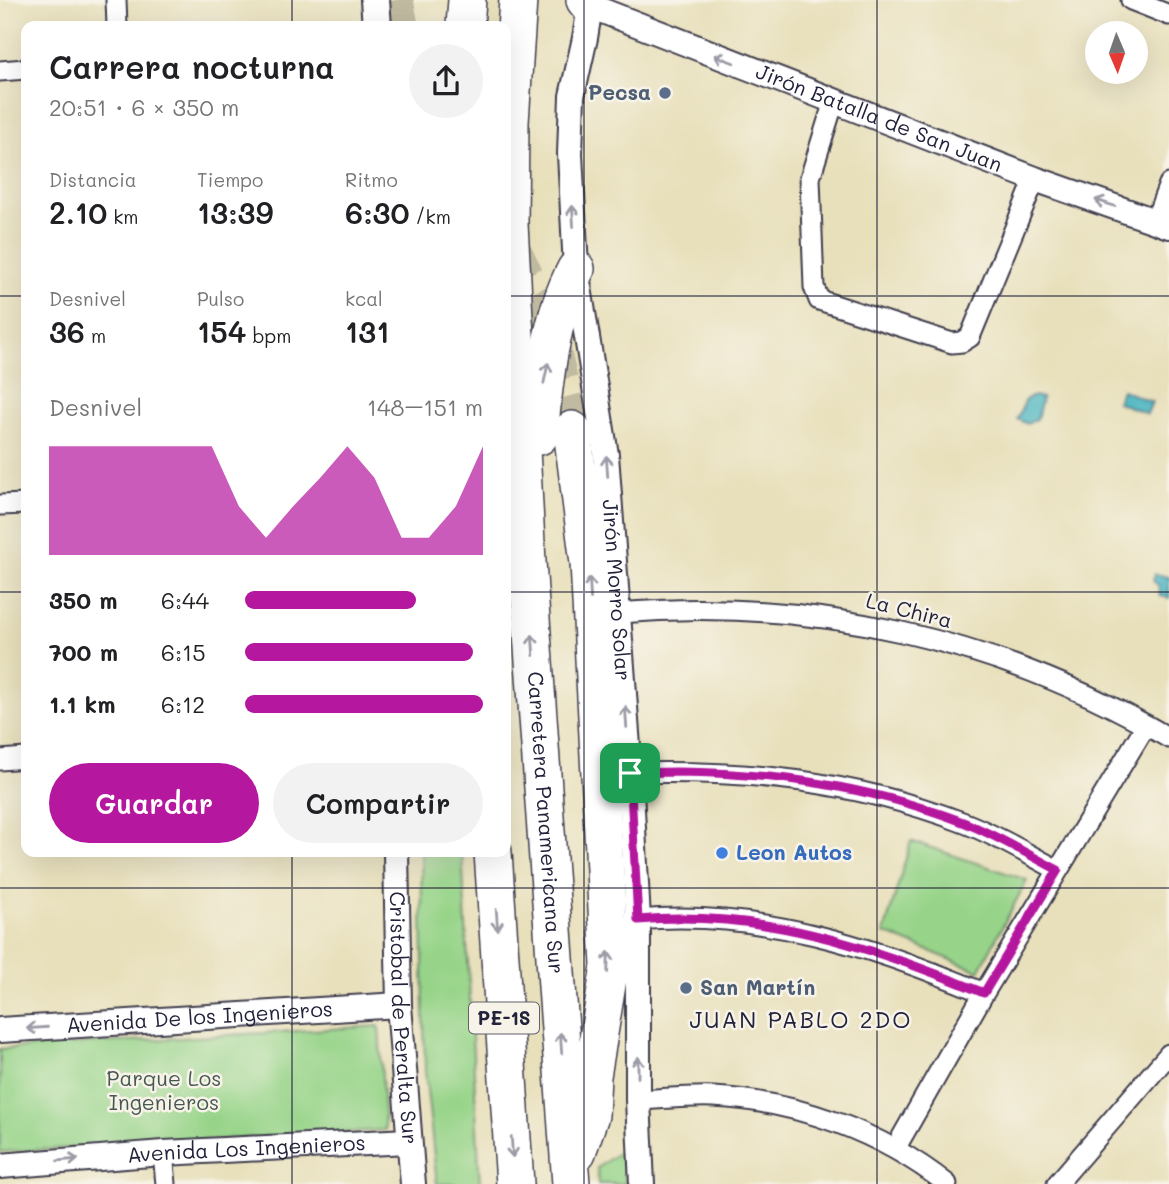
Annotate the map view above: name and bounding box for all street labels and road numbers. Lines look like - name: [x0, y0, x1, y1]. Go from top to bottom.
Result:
- street label: Jirón Batalla de San Juan: [752, 57, 1007, 177]
- street label: Jirón Morro Solar: [597, 498, 638, 682]
- street label: La Chira: [864, 586, 955, 633]
- street label: Carretera Panamericana Sur: [523, 670, 571, 975]
- street label: Cristobal de Peralta Sur: [385, 891, 425, 1145]
- street label: Avenida De los Ingenieros: [65, 994, 334, 1038]
- road number: PE-1S: [469, 1002, 539, 1034]
- street label: Avenida Los Ingenieros: [126, 1128, 366, 1168]

